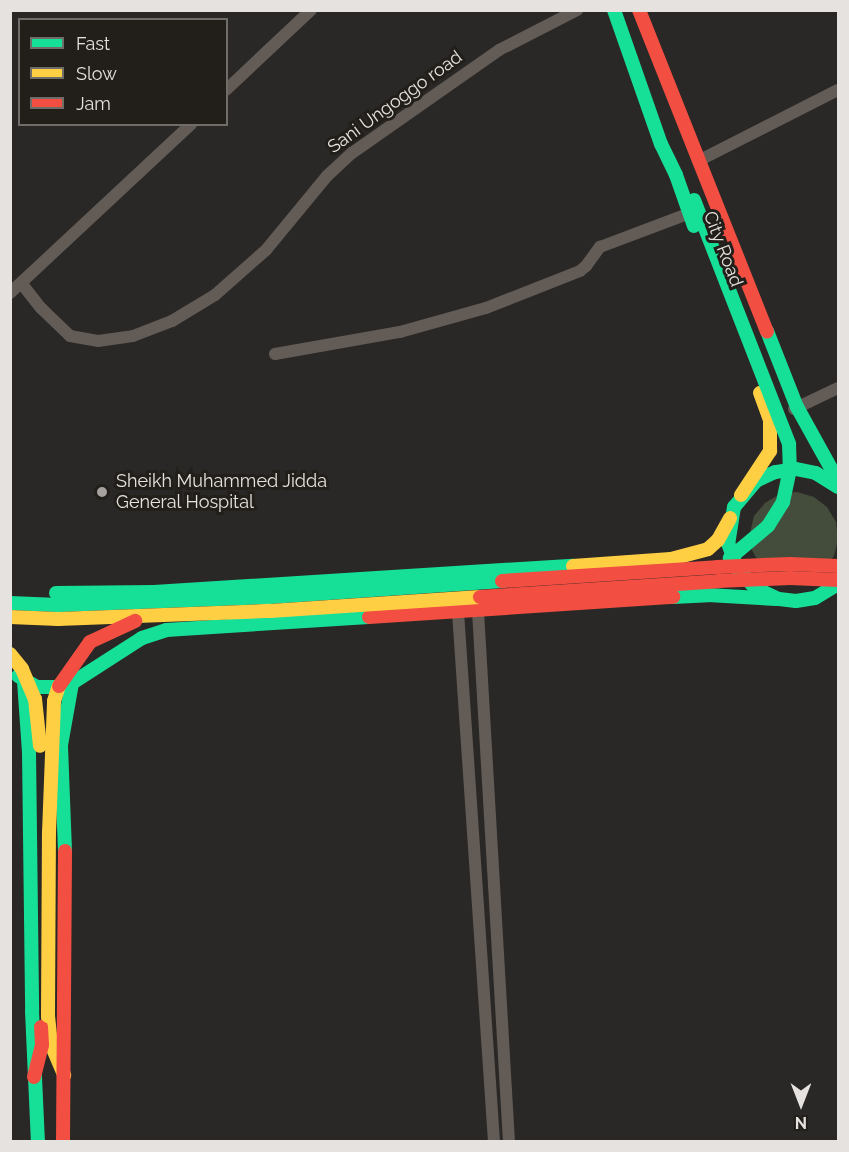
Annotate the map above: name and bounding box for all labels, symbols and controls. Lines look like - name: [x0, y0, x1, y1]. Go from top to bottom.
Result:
- legend: [18, 18, 228, 126]
- text: Fast: [76, 33, 110, 54]
- street label: Sani Ungoggo road: [324, 46, 466, 158]
- text: Slow: [76, 63, 117, 84]
- text: Jam: [76, 93, 111, 114]
- street label: City Road: [699, 208, 747, 290]
- place label: Sheikh Muhammed Jidda General Hospital: [116, 471, 328, 514]
- marker: Sheikh Muhammed Jidda General Hospital: [93, 483, 111, 501]
- north arrow: [771, 1074, 831, 1134]
- text: N: [795, 1113, 807, 1132]

